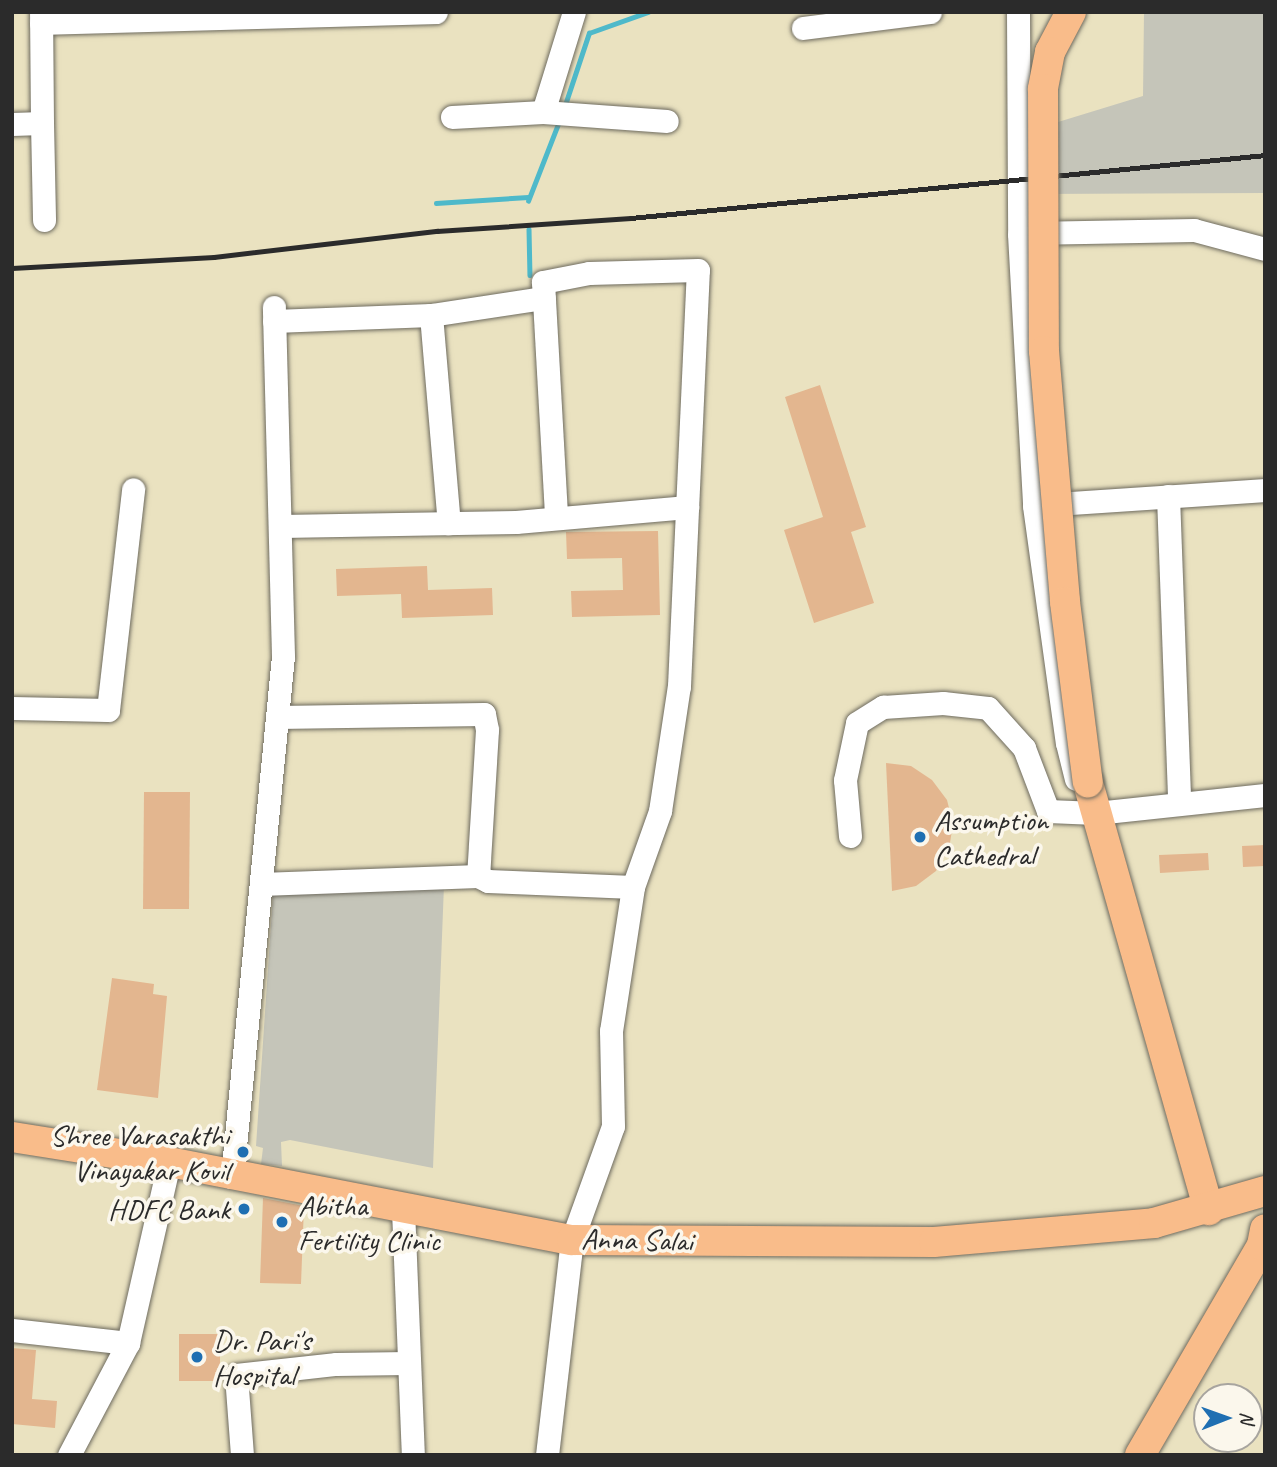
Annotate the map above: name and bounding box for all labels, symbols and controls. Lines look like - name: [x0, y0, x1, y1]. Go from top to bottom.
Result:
- place label: Assumption Cathedral: [934, 802, 1048, 872]
- marker: Assumption Cathedral: [912, 829, 928, 845]
- place label: Shree Varasakthi Vinayakar Kovil: [51, 1117, 229, 1188]
- marker: Shree Varasakthi Vinayakar Kovil: [235, 1144, 251, 1160]
- place label: Abitha Fertility Clinic: [298, 1187, 441, 1258]
- place label: HDFC Bank: [108, 1191, 230, 1227]
- marker: HDFC Bank: [236, 1201, 252, 1217]
- marker: Abitha Fertility Clinic: [272, 1212, 292, 1232]
- street label: Anna Salai: [581, 1221, 693, 1259]
- place label: Dr. Pari's Hospital: [213, 1322, 311, 1392]
- marker: Dr. Pari's Hospital: [187, 1347, 207, 1367]
- north arrow: [1193, 1383, 1263, 1453]
- text: N: [1235, 1412, 1259, 1424]

